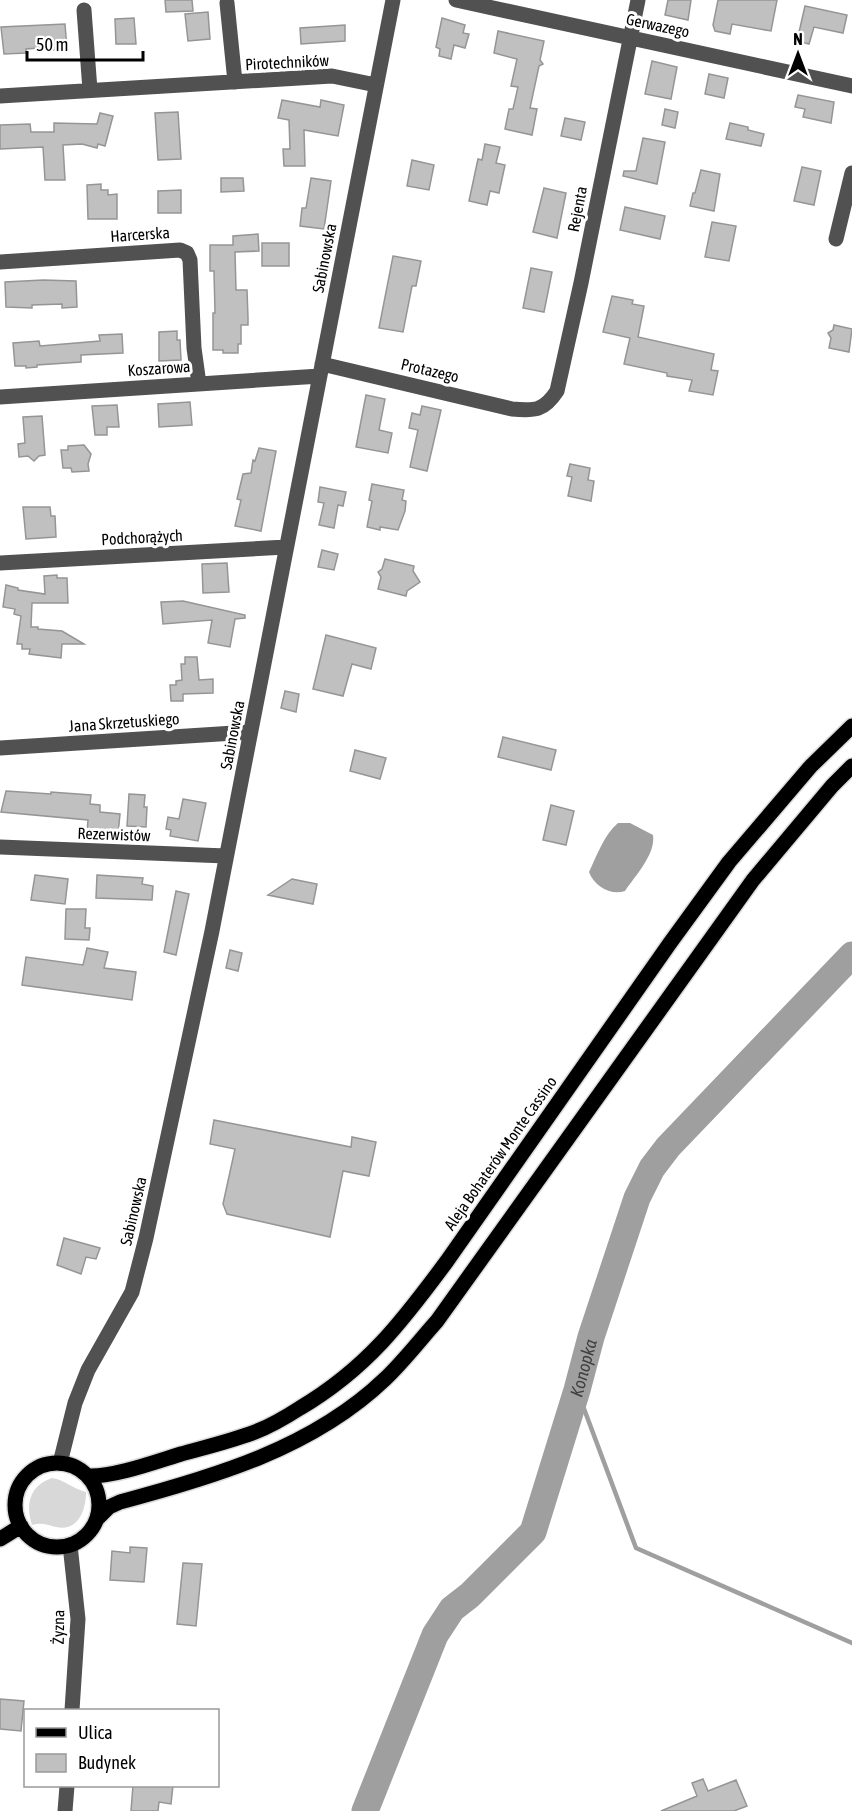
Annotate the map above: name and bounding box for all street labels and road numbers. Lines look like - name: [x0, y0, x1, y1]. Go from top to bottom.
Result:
- street label: Gerwazego: [624, 10, 691, 41]
- street label: Pirotechników: [245, 51, 330, 73]
- street label: Rejenta: [564, 185, 591, 234]
- street label: Sabinowska: [308, 222, 340, 294]
- street label: Harcerska: [110, 223, 170, 245]
- street label: Protazego: [399, 355, 461, 386]
- street label: Koszarowa: [127, 357, 191, 379]
- street label: Podchorążych: [101, 526, 183, 549]
- street label: Sabinowska: [216, 699, 248, 771]
- street label: Jana Skrzetuskiego: [68, 709, 180, 736]
- street label: Rezerwistów: [77, 824, 151, 844]
- street label: Aleja Bohaterów Monte Cassino: [440, 1073, 561, 1234]
- street label: Sabinowska: [116, 1175, 150, 1247]
- street label: Żyzna: [49, 1609, 68, 1645]

